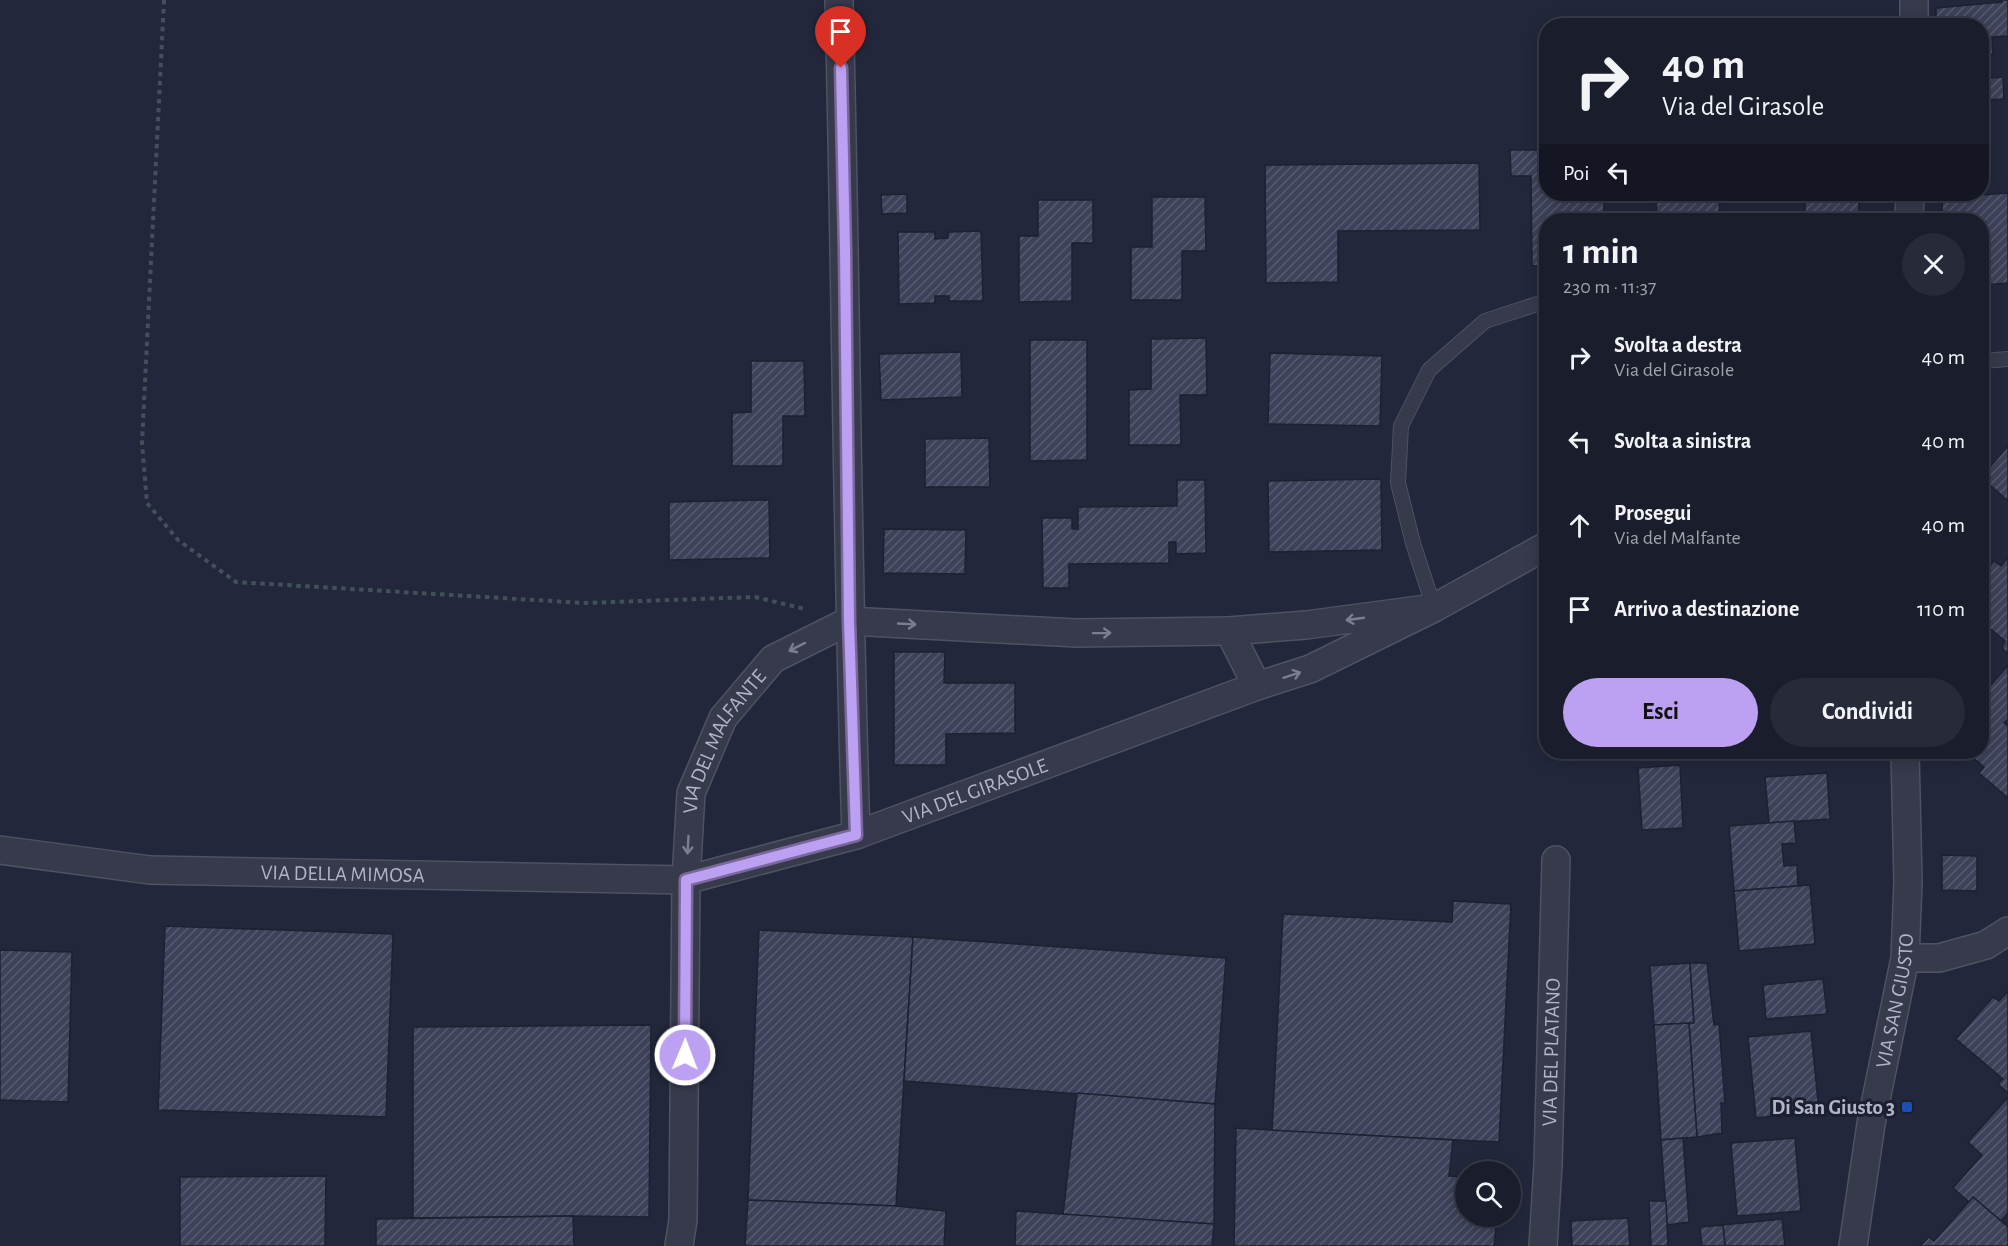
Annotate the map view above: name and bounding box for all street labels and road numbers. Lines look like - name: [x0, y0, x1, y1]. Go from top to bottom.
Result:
- street label: VIA DEL MALFANTE: [680, 666, 770, 814]
- street label: VIA DEL GIRASOLE: [899, 755, 1050, 828]
- street label: VIA DELLA MIMOSA: [260, 862, 425, 886]
- street label: VIA SAN GIUSTO: [1873, 933, 1917, 1070]
- street label: VIA DEL PLATANO: [1539, 978, 1564, 1127]

